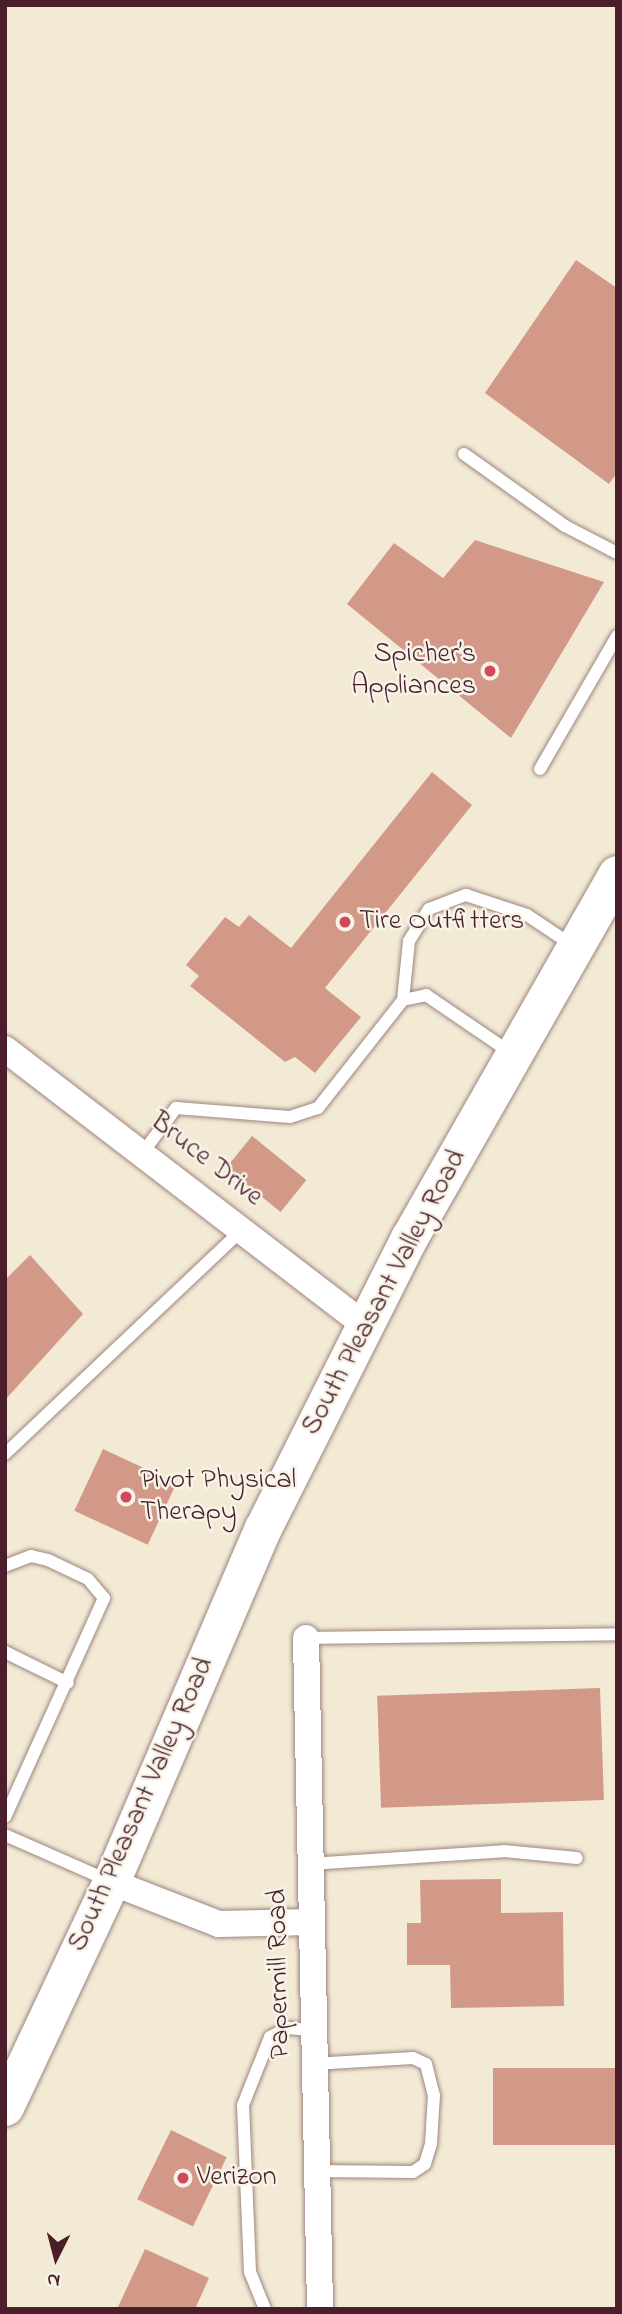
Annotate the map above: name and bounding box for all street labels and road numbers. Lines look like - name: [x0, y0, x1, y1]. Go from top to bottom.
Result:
- street label: Bruce Drive: [143, 1106, 269, 1214]
- street label: South Pleasant Valley Road: [295, 1145, 475, 1441]
- street label: South Pleasant Valley Road: [62, 1653, 222, 1957]
- street label: Papermill Road: [262, 1889, 298, 2059]

